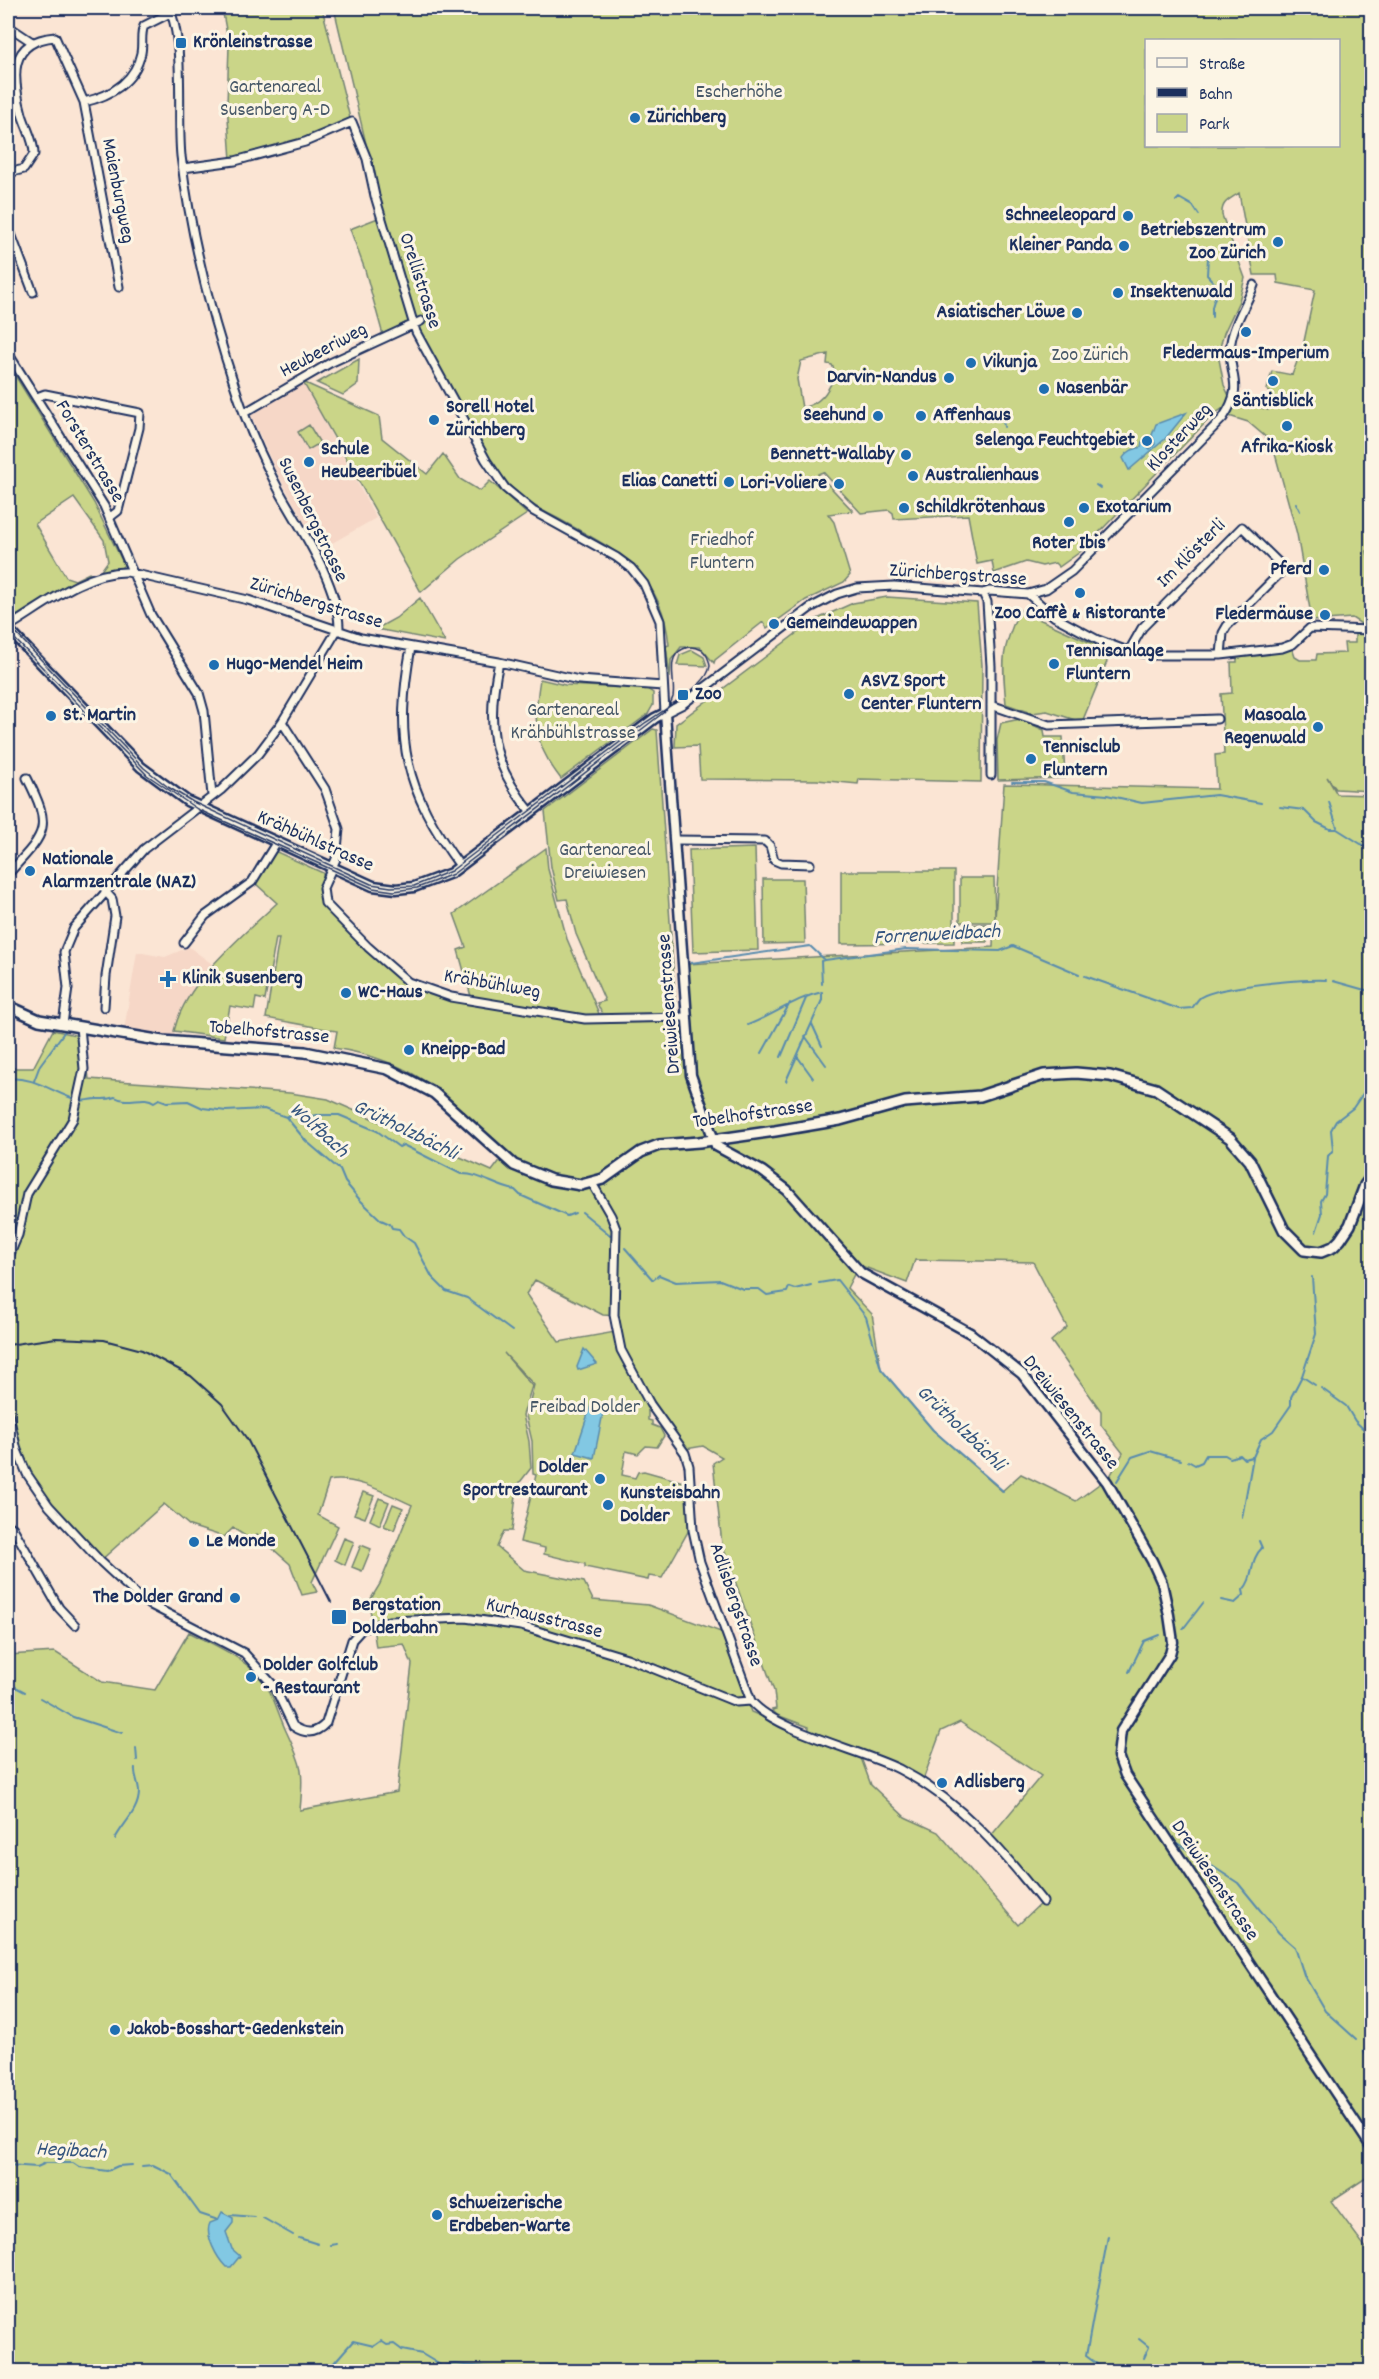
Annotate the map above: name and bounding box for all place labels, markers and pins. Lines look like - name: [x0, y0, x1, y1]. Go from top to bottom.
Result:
- place label: Krönleinstrasse: [193, 29, 313, 57]
- marker: Krönleinstrasse: [174, 36, 188, 50]
- place label: Zürichberg: [647, 104, 727, 132]
- marker: Zürichberg: [628, 111, 642, 125]
- place label: Schneeleopard: [1005, 202, 1116, 230]
- marker: Schneeleopard: [1121, 209, 1135, 223]
- place label: Betriebszentrum Zoo Zürich: [1141, 217, 1266, 268]
- place label: Kleiner Panda: [1009, 232, 1113, 260]
- marker: Betriebszentrum Zoo Zürich: [1271, 235, 1285, 249]
- marker: Kleiner Panda: [1117, 239, 1131, 253]
- place label: Insektenwald: [1130, 279, 1233, 307]
- marker: Insektenwald: [1111, 286, 1125, 300]
- place label: Asiatischer Löwe: [936, 299, 1065, 327]
- marker: Asiatischer Löwe: [1070, 306, 1084, 320]
- marker: Fledermaus-Imperium: [1239, 325, 1253, 339]
- place label: Fledermaus-Imperium: [1163, 340, 1329, 368]
- place label: Vikunja: [983, 349, 1038, 377]
- marker: Vikunja: [964, 356, 978, 370]
- place label: Darvin-Nandus: [827, 364, 937, 392]
- marker: Darvin-Nandus: [942, 371, 956, 385]
- marker: Säntisblick: [1266, 374, 1280, 388]
- place label: Nasenbär: [1056, 375, 1128, 403]
- marker: Nasenbär: [1037, 382, 1051, 396]
- place label: Säntisblick: [1233, 388, 1313, 416]
- place label: Sorell Hotel Zürichberg: [446, 394, 534, 445]
- place label: Seehund: [803, 402, 866, 430]
- place label: Affenhaus: [933, 402, 1011, 430]
- marker: Seehund: [871, 409, 885, 423]
- marker: Affenhaus: [914, 409, 928, 423]
- marker: Sorell Hotel Zürichberg: [427, 413, 441, 427]
- marker: Afrika-Kiosk: [1280, 419, 1294, 433]
- place label: Selenga Feuchtgebiet: [975, 427, 1136, 455]
- marker: Selenga Feuchtgebiet: [1140, 434, 1154, 448]
- place label: Afrika-Kiosk: [1241, 434, 1333, 462]
- place label: Schule Heubeeribüel: [321, 436, 417, 487]
- place label: Bennett-Wallaby: [770, 441, 895, 469]
- marker: Bennett-Wallaby: [899, 448, 913, 462]
- marker: Schule Heubeeribüel: [302, 455, 316, 469]
- place label: Australienhaus: [925, 462, 1039, 490]
- place label: Elias Canetti: [621, 468, 717, 496]
- marker: Australienhaus: [906, 469, 920, 483]
- place label: Lori-Voliere: [740, 470, 827, 498]
- marker: Elias Canetti: [722, 475, 736, 489]
- marker: Lori-Voliere: [832, 477, 846, 491]
- place label: Schildkrötenhaus: [916, 494, 1045, 522]
- place label: Exotarium: [1096, 494, 1172, 522]
- marker: Schildkrötenhaus: [897, 501, 911, 515]
- marker: Exotarium: [1077, 501, 1091, 515]
- marker: Roter Ibis: [1062, 515, 1076, 529]
- place label: Roter Ibis: [1032, 530, 1106, 558]
- place label: Pferd: [1270, 556, 1312, 584]
- marker: Pferd: [1317, 563, 1331, 577]
- marker: Zoo Caffè & Ristorante: [1073, 586, 1087, 600]
- place label: Zoo Caffè & Ristorante: [995, 600, 1166, 628]
- place label: Fledermäuse: [1215, 601, 1313, 629]
- marker: Fledermäuse: [1318, 608, 1332, 622]
- place label: Gemeindewappen: [786, 610, 917, 638]
- marker: Gemeindewappen: [767, 617, 781, 631]
- place label: Tennisanlage Fluntern: [1066, 638, 1164, 689]
- place label: Hugo-Mendel Heim: [226, 651, 363, 679]
- marker: Tennisanlage Fluntern: [1047, 657, 1061, 671]
- marker: Hugo-Mendel Heim: [207, 658, 221, 672]
- place label: ASVZ Sport Center Fluntern: [861, 668, 981, 719]
- place label: Zoo: [695, 681, 722, 709]
- marker: ASVZ Sport Center Fluntern: [842, 687, 856, 701]
- marker: Zoo: [676, 688, 690, 702]
- place label: St. Martin: [63, 702, 136, 730]
- place label: Masoala Regenwald: [1224, 702, 1307, 753]
- marker: St. Martin: [44, 709, 58, 723]
- marker: Masoala Regenwald: [1311, 720, 1325, 734]
- place label: Tennisclub Fluntern: [1043, 734, 1121, 785]
- marker: Tennisclub Fluntern: [1024, 752, 1038, 766]
- place label: Nationale Alarmzentrale (NAZ): [42, 846, 196, 897]
- marker: Nationale Alarmzentrale (NAZ): [23, 864, 37, 878]
- place label: Klinik Susenberg: [182, 965, 303, 993]
- marker: Klinik Susenberg: [159, 970, 177, 988]
- place label: WC-Haus: [358, 979, 423, 1007]
- marker: WC-Haus: [339, 986, 353, 1000]
- place label: Kneipp-Bad: [421, 1036, 505, 1064]
- marker: Kneipp-Bad: [402, 1043, 416, 1057]
- place label: Dolder Sportrestaurant: [463, 1454, 589, 1505]
- marker: Dolder Sportrestaurant: [593, 1472, 607, 1486]
- place label: Kunsteisbahn Dolder: [620, 1480, 720, 1531]
- marker: Kunsteisbahn Dolder: [601, 1498, 615, 1512]
- place label: Le Monde: [206, 1528, 276, 1556]
- marker: Le Monde: [187, 1535, 201, 1549]
- place label: The Dolder Grand: [93, 1584, 223, 1612]
- marker: The Dolder Grand: [228, 1591, 242, 1605]
- place label: Bergstation Dolderbahn: [352, 1592, 441, 1643]
- marker: Bergstation Dolderbahn: [330, 1608, 348, 1626]
- place label: Dolder Golfclub - Restaurant: [263, 1652, 378, 1703]
- marker: Dolder Golfclub - Restaurant: [244, 1670, 258, 1684]
- place label: Adlisberg: [954, 1769, 1025, 1797]
- marker: Adlisberg: [935, 1776, 949, 1790]
- place label: Jakob-Bosshart-Gedenkstein: [127, 2016, 344, 2044]
- marker: Jakob-Bosshart-Gedenkstein: [108, 2023, 122, 2037]
- place label: Schweizerische Erdbeben-Warte: [449, 2190, 571, 2241]
- marker: Schweizerische Erdbeben-Warte: [430, 2208, 444, 2222]

